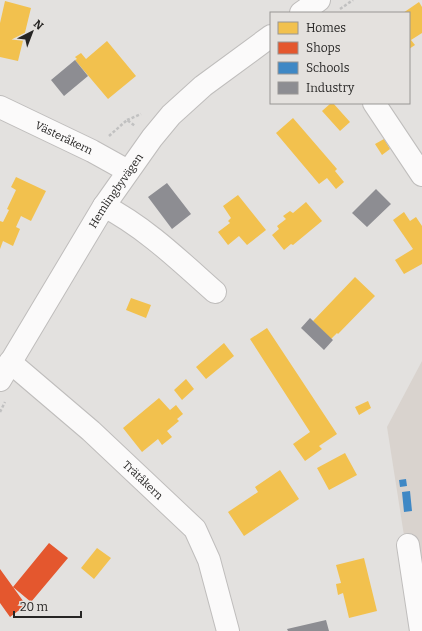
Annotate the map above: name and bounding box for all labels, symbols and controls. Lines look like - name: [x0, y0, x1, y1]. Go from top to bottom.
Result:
- north arrow: [12, 12, 52, 52]
- legend: [270, 12, 410, 104]
- text: N: [31, 17, 46, 33]
- text: Homes: [306, 21, 346, 35]
- text: Shops: [306, 41, 341, 55]
- text: Schools: [306, 61, 350, 75]
- text: Industry: [306, 81, 355, 95]
- street label: Västeråkern: [33, 118, 95, 157]
- street label: Hemlingbyvägen: [86, 151, 146, 230]
- street label: Trätåkern: [120, 458, 166, 502]
- scale bar: [14, 593, 81, 619]
- text: 20 m: [20, 600, 49, 614]

